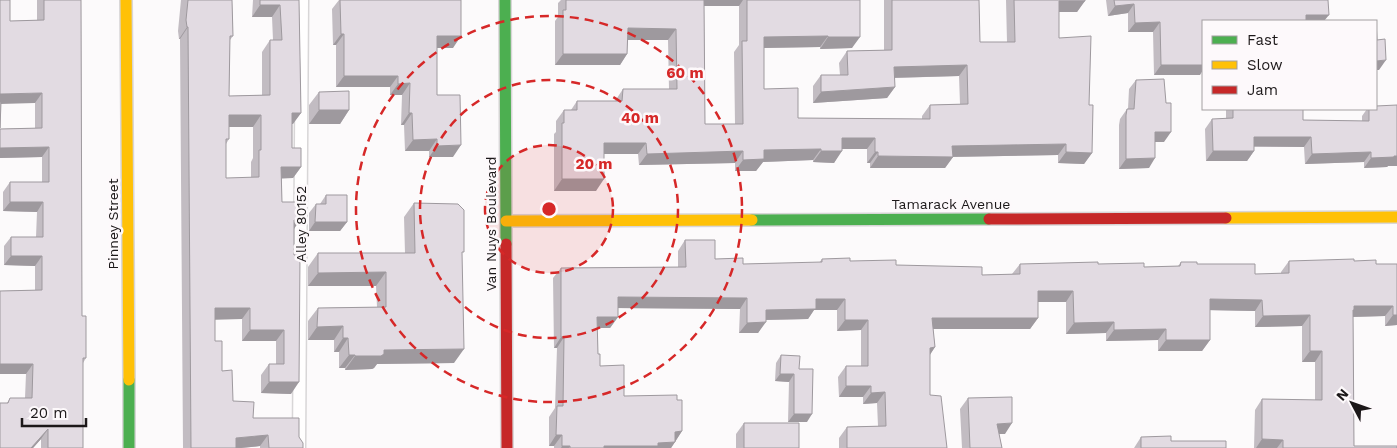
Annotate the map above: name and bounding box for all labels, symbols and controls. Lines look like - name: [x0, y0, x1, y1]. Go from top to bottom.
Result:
- legend: [1202, 20, 1377, 110]
- text: Fast: [1247, 31, 1279, 49]
- text: Slow: [1247, 56, 1283, 74]
- text: 60 m: [666, 64, 704, 82]
- text: Jam: [1247, 81, 1278, 99]
- text: 40 m: [621, 109, 659, 127]
- text: 20 m: [575, 155, 613, 173]
- street label: Van Nuys Boulevard: [483, 156, 499, 292]
- street label: Pinney Street: [105, 178, 121, 270]
- street label: Alley 80152: [293, 186, 309, 262]
- street label: Tamarack Avenue: [892, 196, 1010, 212]
- centre of rings: [540, 200, 558, 218]
- north arrow: [1327, 378, 1377, 428]
- text: N: [1333, 385, 1352, 404]
- scale bar: [22, 396, 86, 428]
- text: 20 m: [30, 404, 68, 422]

